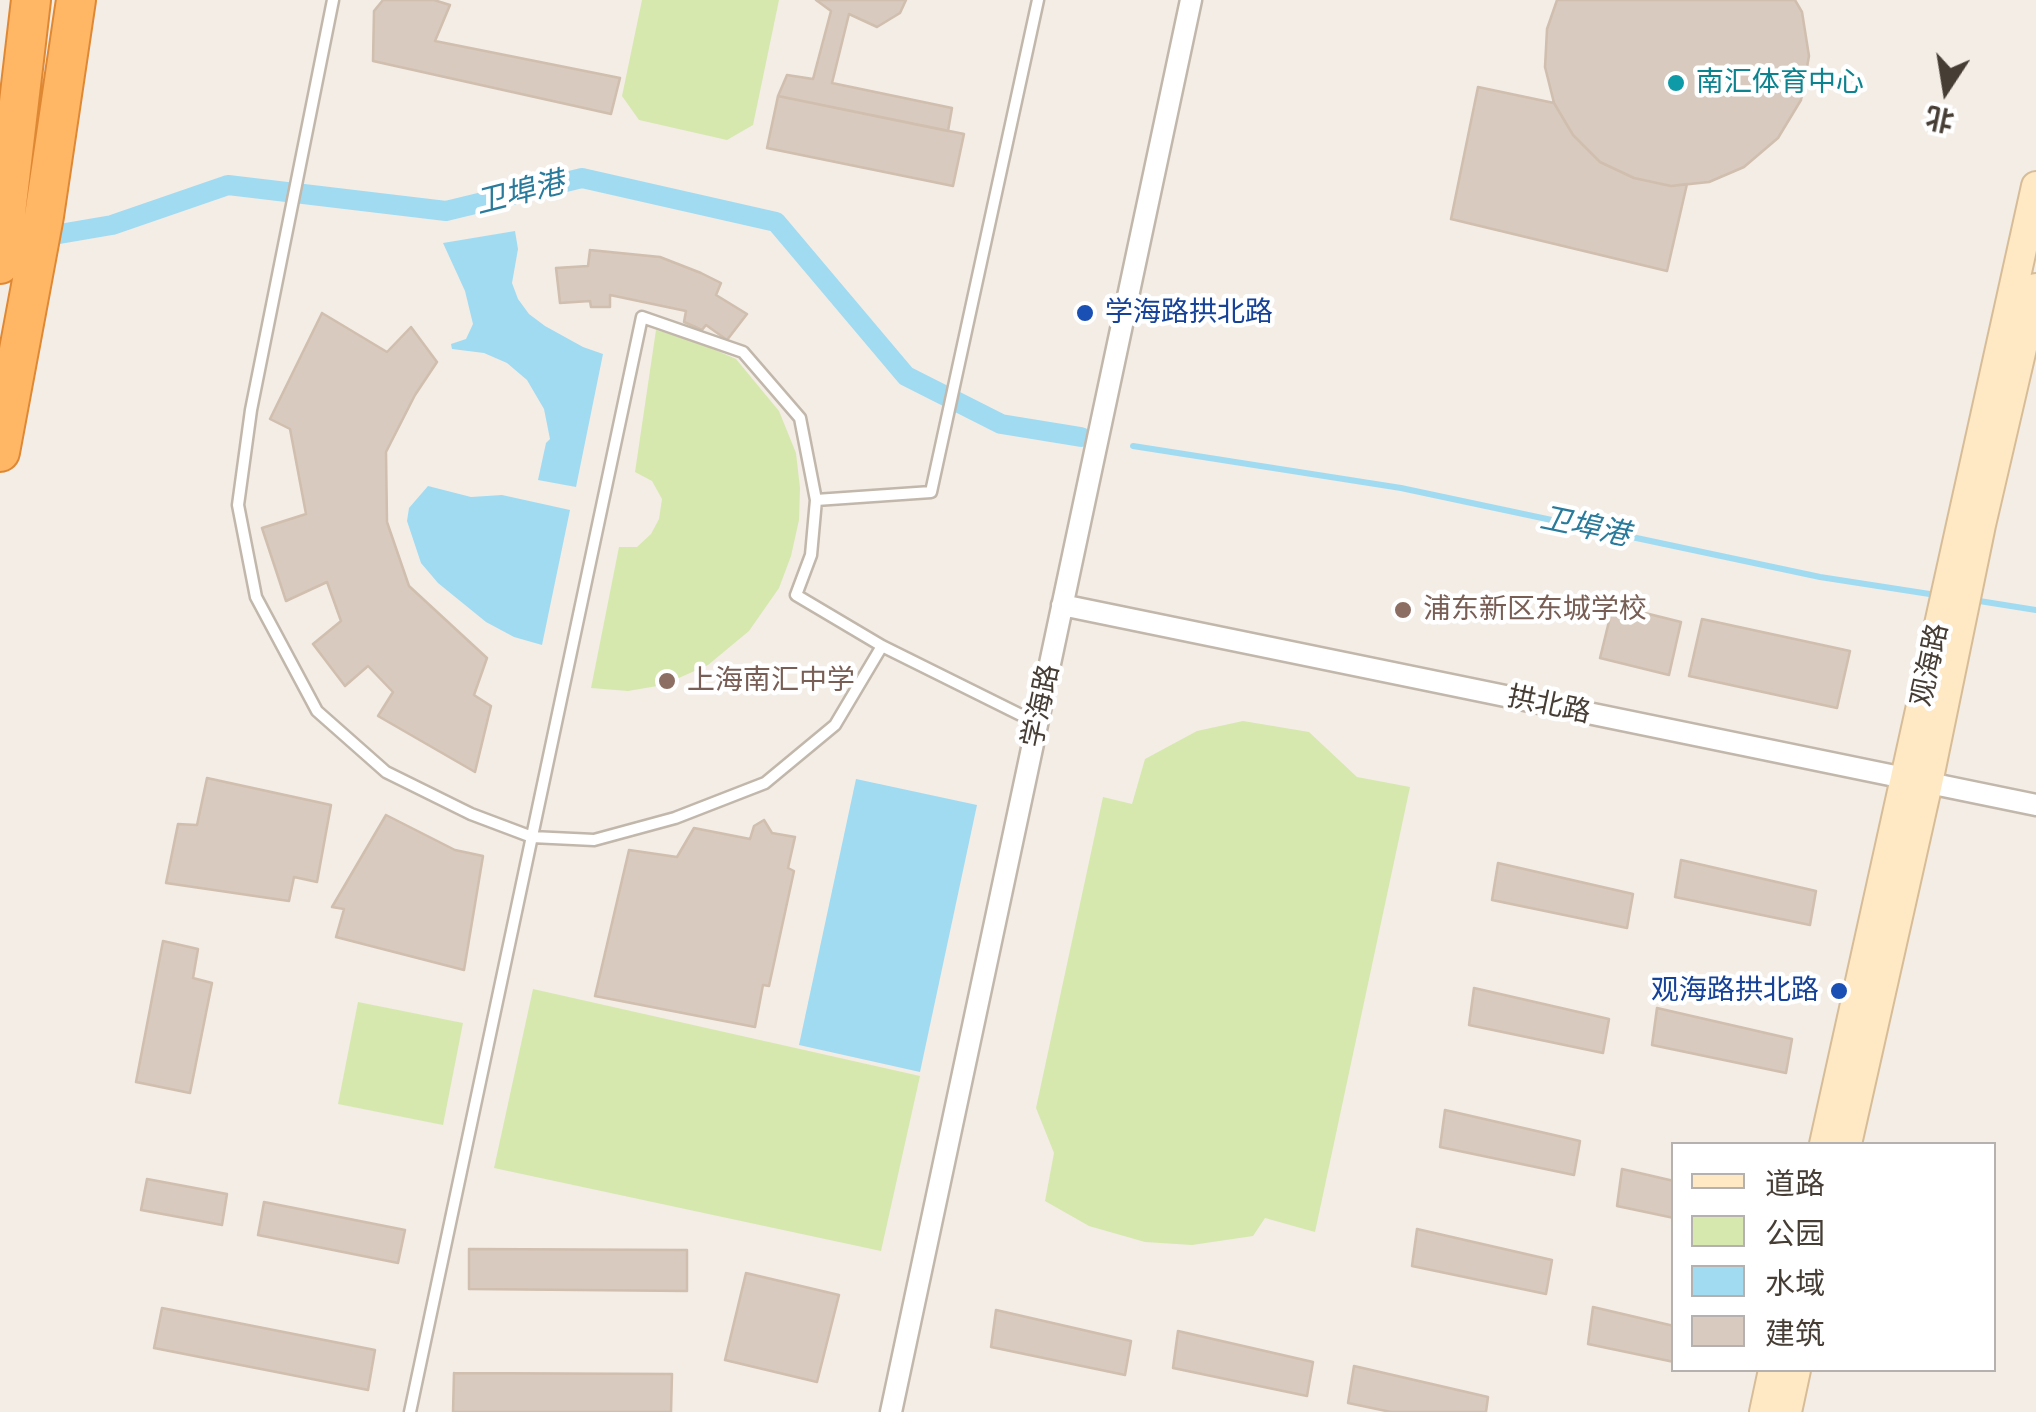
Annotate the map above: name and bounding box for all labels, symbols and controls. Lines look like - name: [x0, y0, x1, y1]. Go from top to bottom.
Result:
- north arrow: [1896, 40, 1996, 140]
- place label: 南汇体育中心: [1696, 66, 1864, 100]
- marker: 南汇体育中心: [1665, 72, 1687, 94]
- text: 北: [1922, 100, 1957, 140]
- water label: 卫埠港: [472, 165, 568, 221]
- place label: 学海路拱北路: [1105, 296, 1273, 330]
- marker: 学海路拱北路: [1074, 302, 1096, 324]
- water label: 卫埠港: [1537, 500, 1633, 554]
- place label: 浦东新区东城学校: [1423, 593, 1647, 627]
- marker: 浦东新区东城学校: [1392, 599, 1414, 621]
- street label: 观海路: [1905, 620, 1955, 710]
- street label: 学海路: [1016, 661, 1066, 751]
- place label: 上海南汇中学: [687, 664, 855, 698]
- marker: 上海南汇中学: [656, 670, 678, 692]
- street label: 拱北路: [1504, 680, 1594, 730]
- place label: 观海路拱北路: [1651, 974, 1819, 1008]
- marker: 观海路拱北路: [1828, 980, 1850, 1002]
- legend: [1671, 1142, 1996, 1372]
- text: 道路: [1765, 1164, 1825, 1202]
- text: 公园: [1765, 1214, 1825, 1252]
- text: 水域: [1765, 1264, 1825, 1302]
- text: 建筑: [1765, 1314, 1825, 1352]

